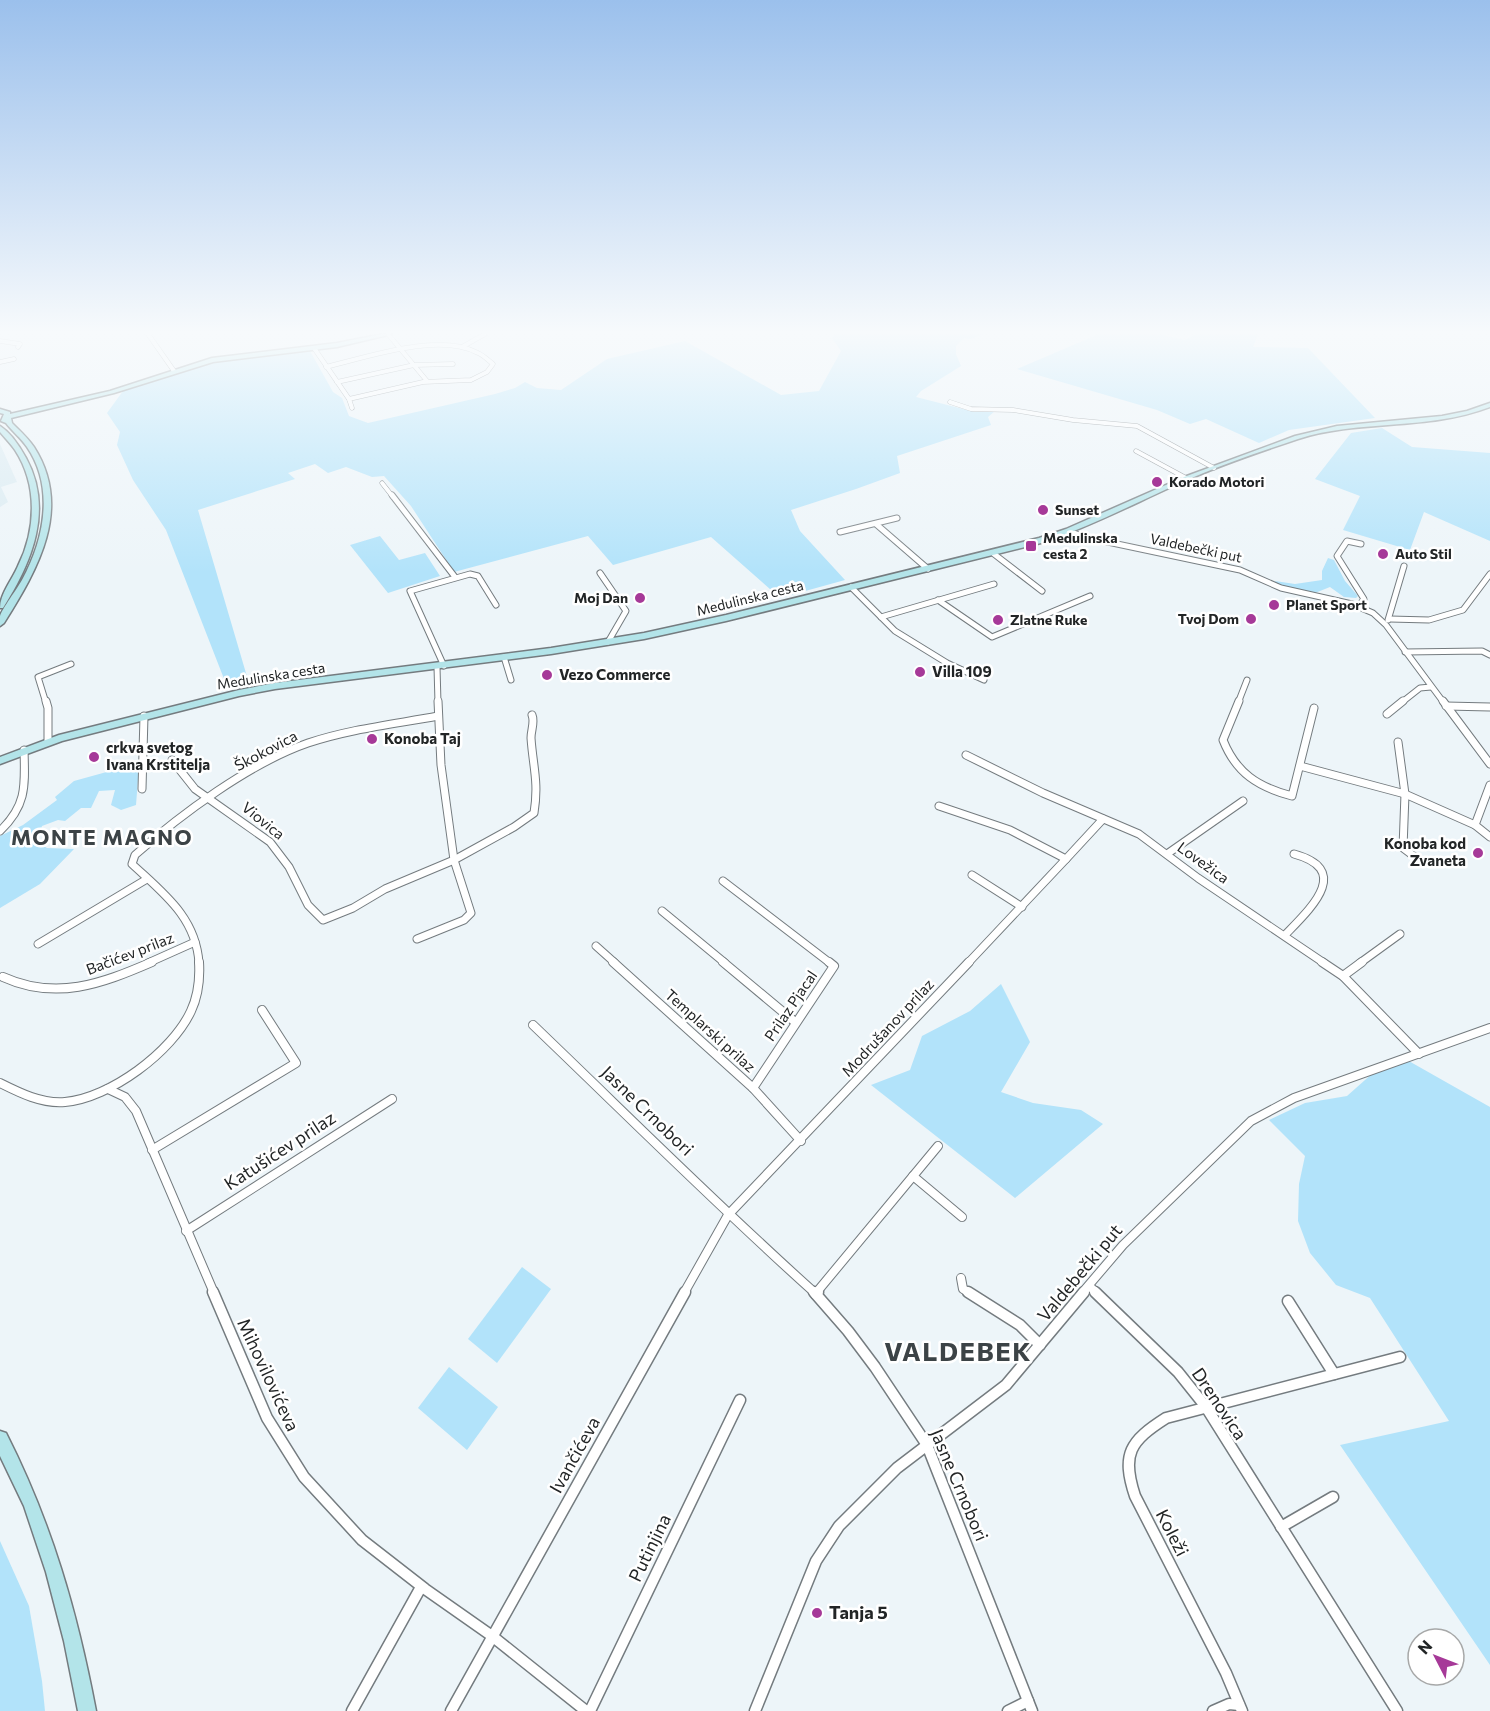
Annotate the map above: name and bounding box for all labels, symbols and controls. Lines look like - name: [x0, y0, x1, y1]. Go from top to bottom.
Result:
- place label: Korado Motori: [1169, 473, 1265, 490]
- marker: Korado Motori: [1150, 475, 1164, 489]
- place label: Sunset: [1055, 501, 1099, 518]
- marker: Sunset: [1036, 503, 1050, 517]
- place label: Medulinska cesta 2: [1043, 529, 1118, 562]
- street label: Valdebečki put: [1149, 529, 1244, 566]
- marker: Medulinska cesta 2: [1024, 539, 1038, 553]
- place label: Auto Stil: [1395, 545, 1452, 562]
- marker: Auto Stil: [1376, 547, 1390, 561]
- street label: Medulinska cesta: [695, 576, 805, 619]
- place label: Moj Dan: [574, 589, 628, 606]
- marker: Moj Dan: [633, 591, 647, 605]
- place label: Planet Sport: [1286, 596, 1367, 613]
- marker: Planet Sport: [1267, 598, 1281, 612]
- place label: Tvoj Dom: [1178, 610, 1239, 627]
- place label: Zlatne Ruke: [1010, 611, 1087, 628]
- marker: Tvoj Dom: [1244, 612, 1258, 626]
- marker: Zlatne Ruke: [991, 613, 1005, 627]
- street label: Medulinska cesta: [216, 659, 326, 692]
- place label: Villa 109: [932, 662, 992, 680]
- place label: Vezo Commerce: [559, 665, 671, 683]
- marker: Villa 109: [913, 665, 927, 679]
- marker: Vezo Commerce: [540, 668, 554, 682]
- street label: Škokovica: [230, 725, 300, 774]
- place label: Konoba Taj: [384, 729, 461, 747]
- marker: Konoba Taj: [365, 732, 379, 746]
- place label: crkva svetog Ivana Krstitelja: [106, 738, 210, 773]
- marker: crkva svetog Ivana Krstitelja: [87, 750, 101, 764]
- street label: Viovica: [239, 798, 289, 843]
- district label: MONTE MAGNO: [11, 824, 193, 849]
- place label: Konoba kod Zvaneta: [1384, 834, 1466, 869]
- street label: Lovežica: [1174, 838, 1233, 887]
- marker: Konoba kod Zvaneta: [1471, 846, 1485, 860]
- street label: Bačićev prilaz: [83, 928, 176, 978]
- street label: Prilaz Pjacal: [760, 967, 820, 1044]
- street label: Modrušanov prilaz: [837, 975, 937, 1080]
- street label: Templarski prilaz: [662, 985, 760, 1075]
- street label: Jasne Crnobori: [597, 1061, 698, 1160]
- street label: Katušićev prilaz: [220, 1106, 339, 1194]
- street label: Valdebečki put: [1032, 1219, 1126, 1325]
- street label: Mihovilovićeva: [233, 1315, 305, 1435]
- district label: VALDEBEK: [884, 1335, 1032, 1366]
- street label: Drenovica: [1188, 1363, 1252, 1444]
- street label: Ivančićeva: [544, 1412, 604, 1497]
- street label: Jasne Crnobori: [926, 1425, 993, 1544]
- street label: Koleži: [1152, 1505, 1194, 1560]
- street label: Putinjina: [623, 1510, 675, 1585]
- place label: Tanja 5: [829, 1601, 888, 1623]
- marker: Tanja 5: [810, 1606, 824, 1620]
- north arrow: [1406, 1627, 1466, 1687]
- text: N: [1413, 1636, 1436, 1657]

